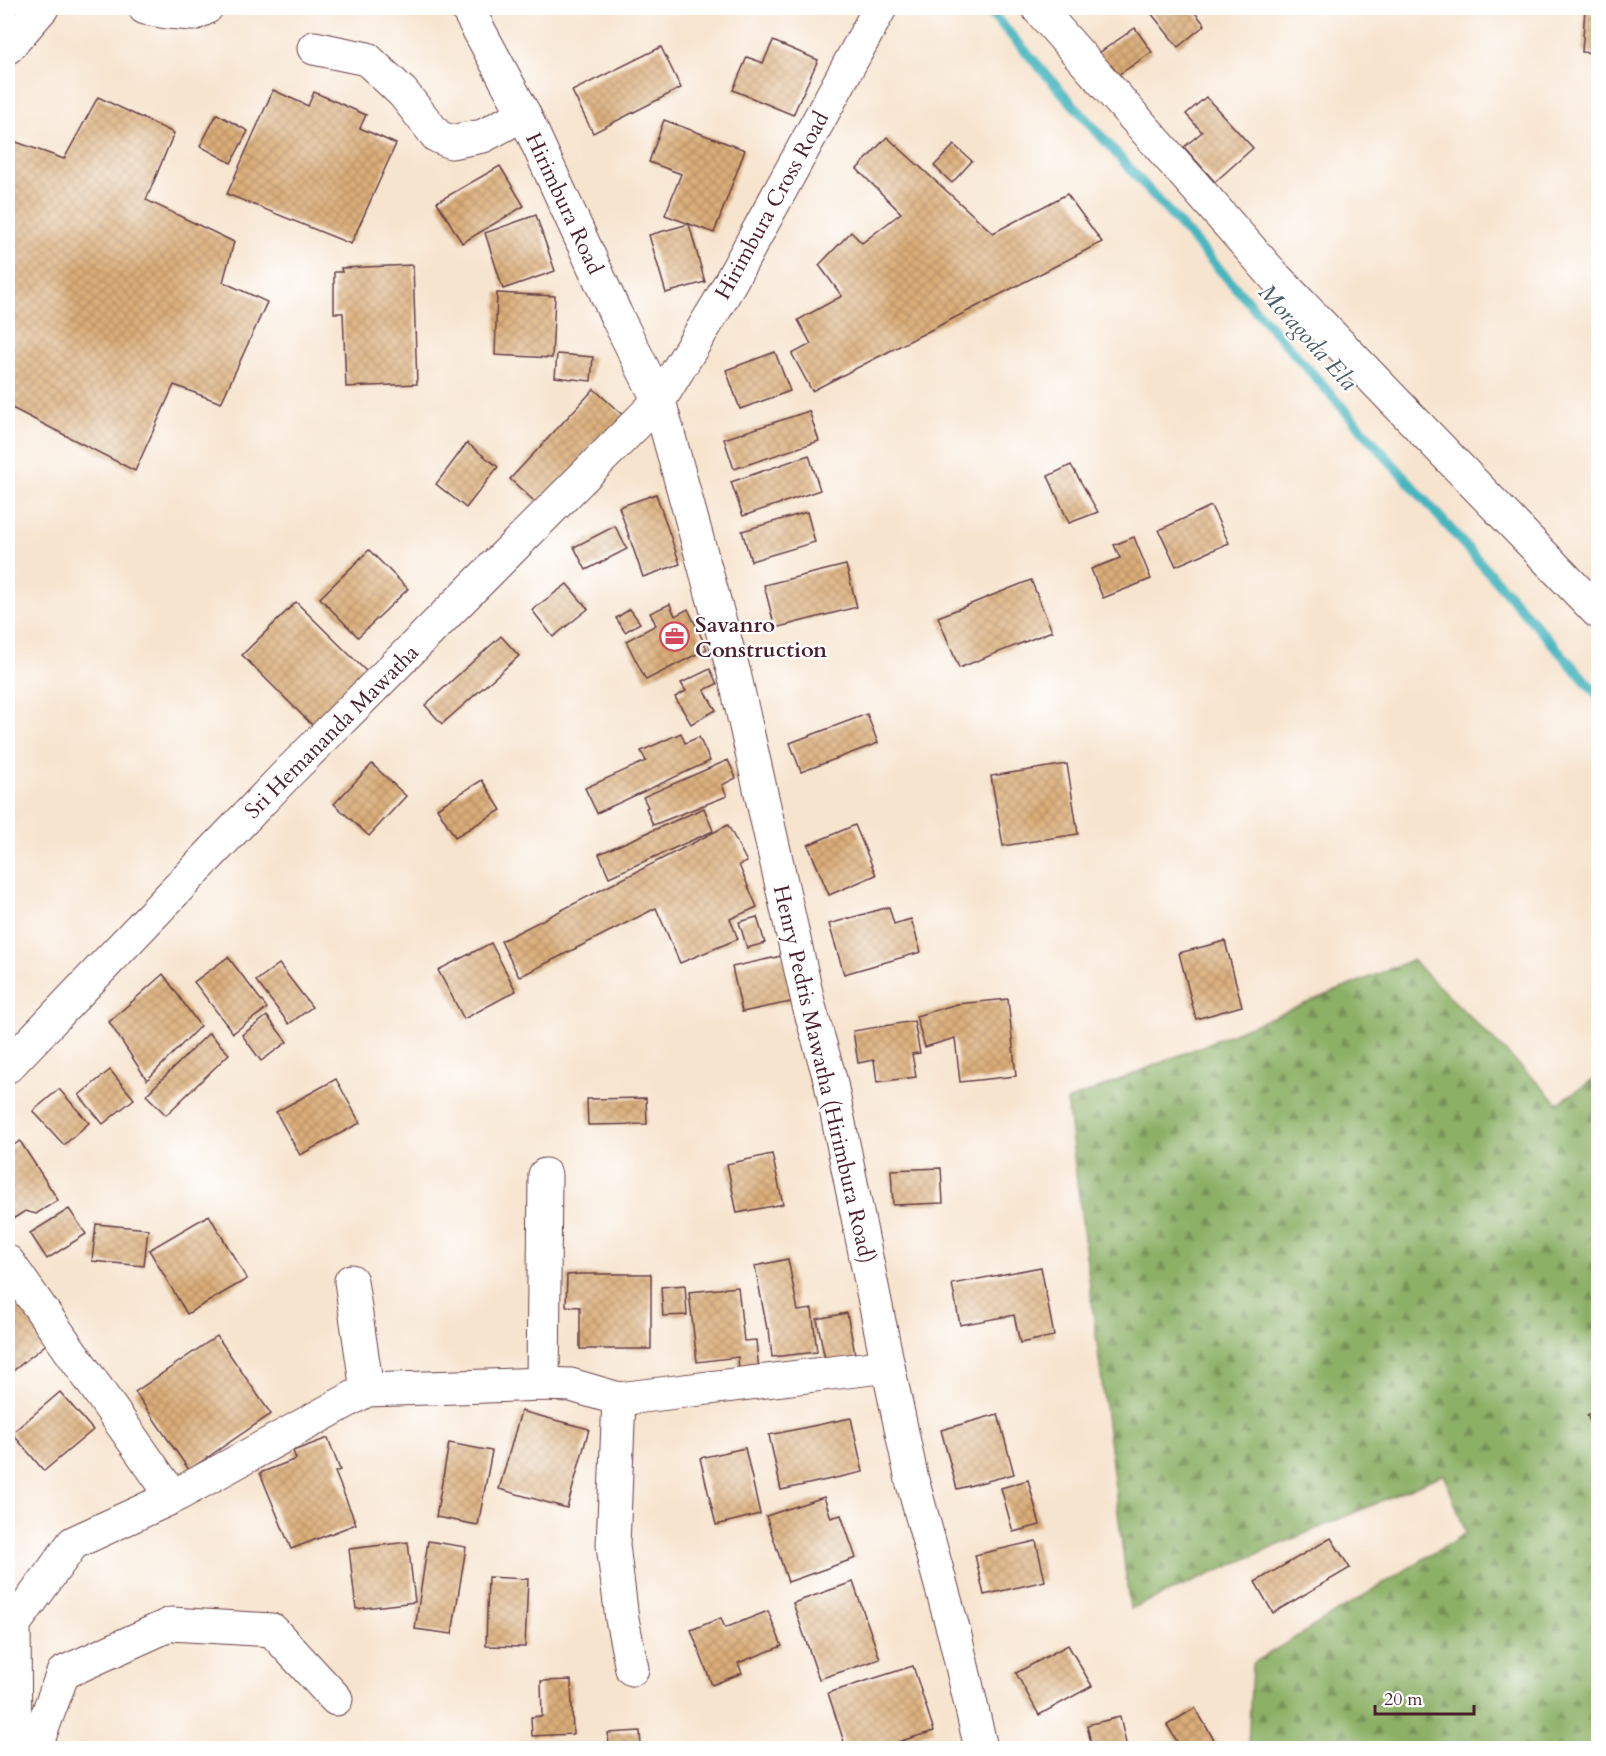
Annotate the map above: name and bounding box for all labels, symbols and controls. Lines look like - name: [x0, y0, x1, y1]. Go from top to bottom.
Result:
- street label: Hirimbura Cross Road: [708, 106, 836, 305]
- street label: Hirimbura Road: [518, 128, 610, 279]
- water label: Moragoda Ela: [1251, 277, 1365, 398]
- place label: Savanro Construction: [695, 610, 827, 665]
- office icon: Savanro Construction: [658, 621, 690, 653]
- street label: Sri Hemananda Mawatha: [238, 638, 426, 825]
- street label: Henry Pedris Mawatha (Hirimbura Road): [766, 882, 882, 1266]
- scale bar: [1375, 1678, 1474, 1716]
- text: 20 m: [1384, 1687, 1423, 1712]

